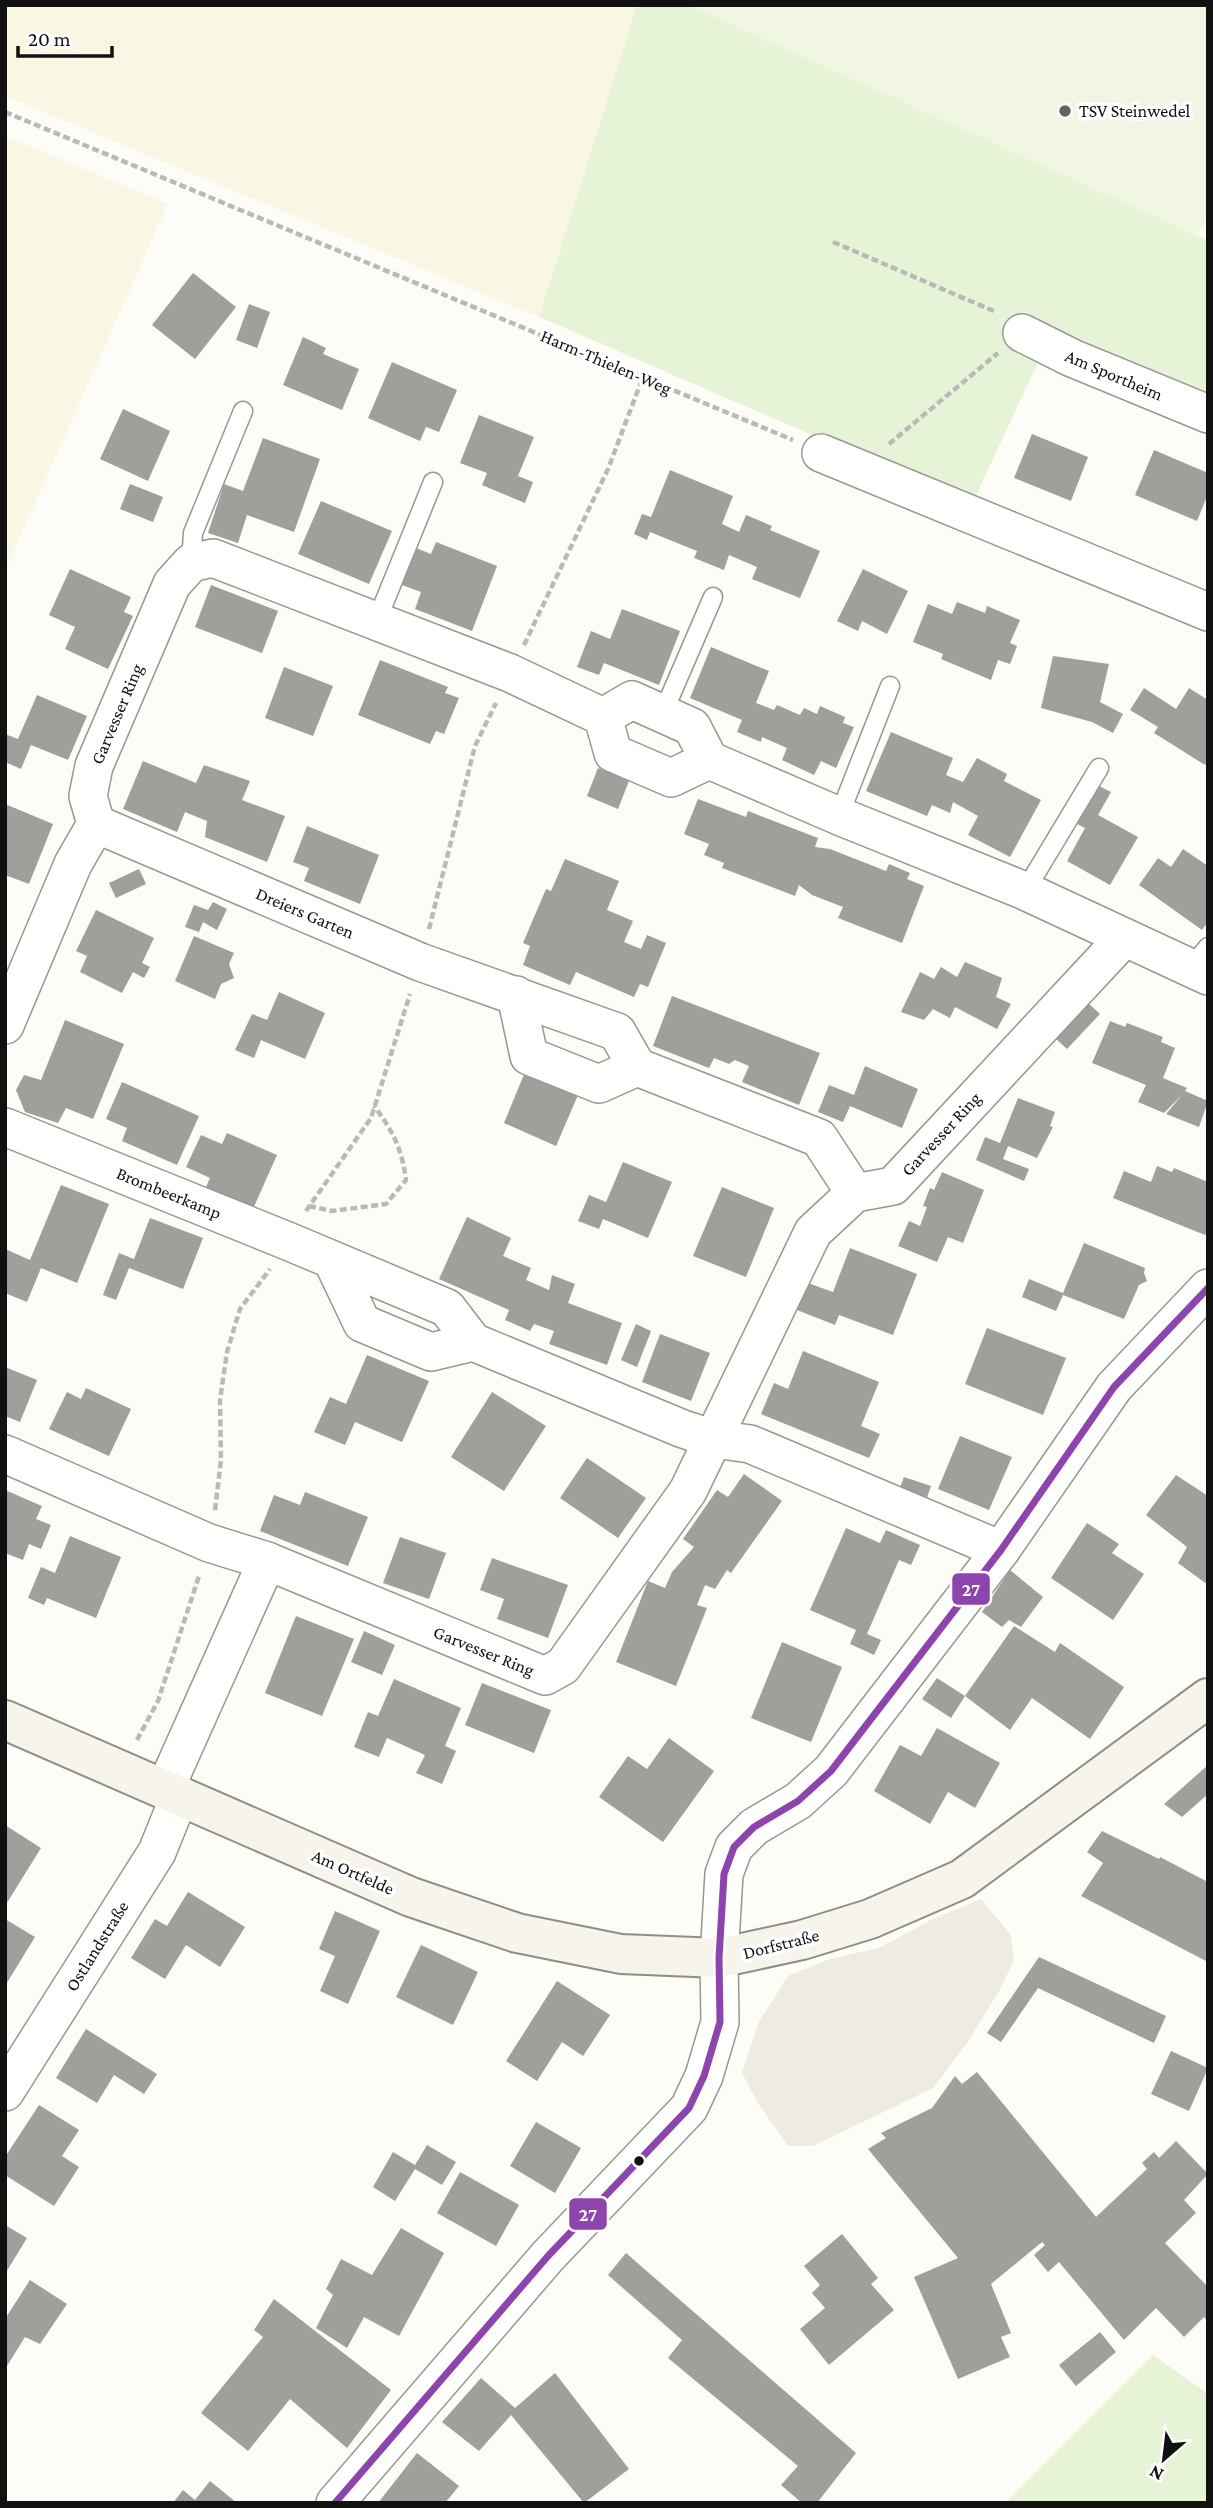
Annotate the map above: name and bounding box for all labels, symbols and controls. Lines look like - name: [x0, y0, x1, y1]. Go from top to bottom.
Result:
- scale bar: [18, 14, 112, 58]
- text: 20 m: [28, 27, 71, 51]
- place label: TSV Steinwedel: [1079, 101, 1191, 121]
- marker: TSV Steinwedel: [1057, 103, 1073, 119]
- street label: Harm-Thielen-Weg: [538, 325, 675, 399]
- street label: Am Sportheim: [1062, 345, 1166, 405]
- street label: Garvesser Ring: [87, 661, 147, 767]
- street label: Dreiers Garten: [253, 883, 357, 943]
- street label: Garvesser Ring: [897, 1088, 985, 1180]
- street label: Brombeerkamp: [114, 1163, 224, 1223]
- line badge: 27: [951, 1572, 991, 1606]
- text: 27: [962, 1579, 980, 1600]
- street label: Garvesser Ring: [431, 1622, 538, 1680]
- street label: Am Ortfelde: [309, 1845, 397, 1899]
- street label: Ostlandstraße: [61, 1897, 133, 1995]
- street label: Dorfstraße: [741, 1925, 821, 1963]
- unlabelled marker: [632, 2154, 646, 2168]
- line badge: 27: [568, 2197, 608, 2231]
- text: 27: [579, 2204, 597, 2225]
- north arrow: [1129, 2424, 1199, 2494]
- text: N: [1146, 2461, 1167, 2486]

